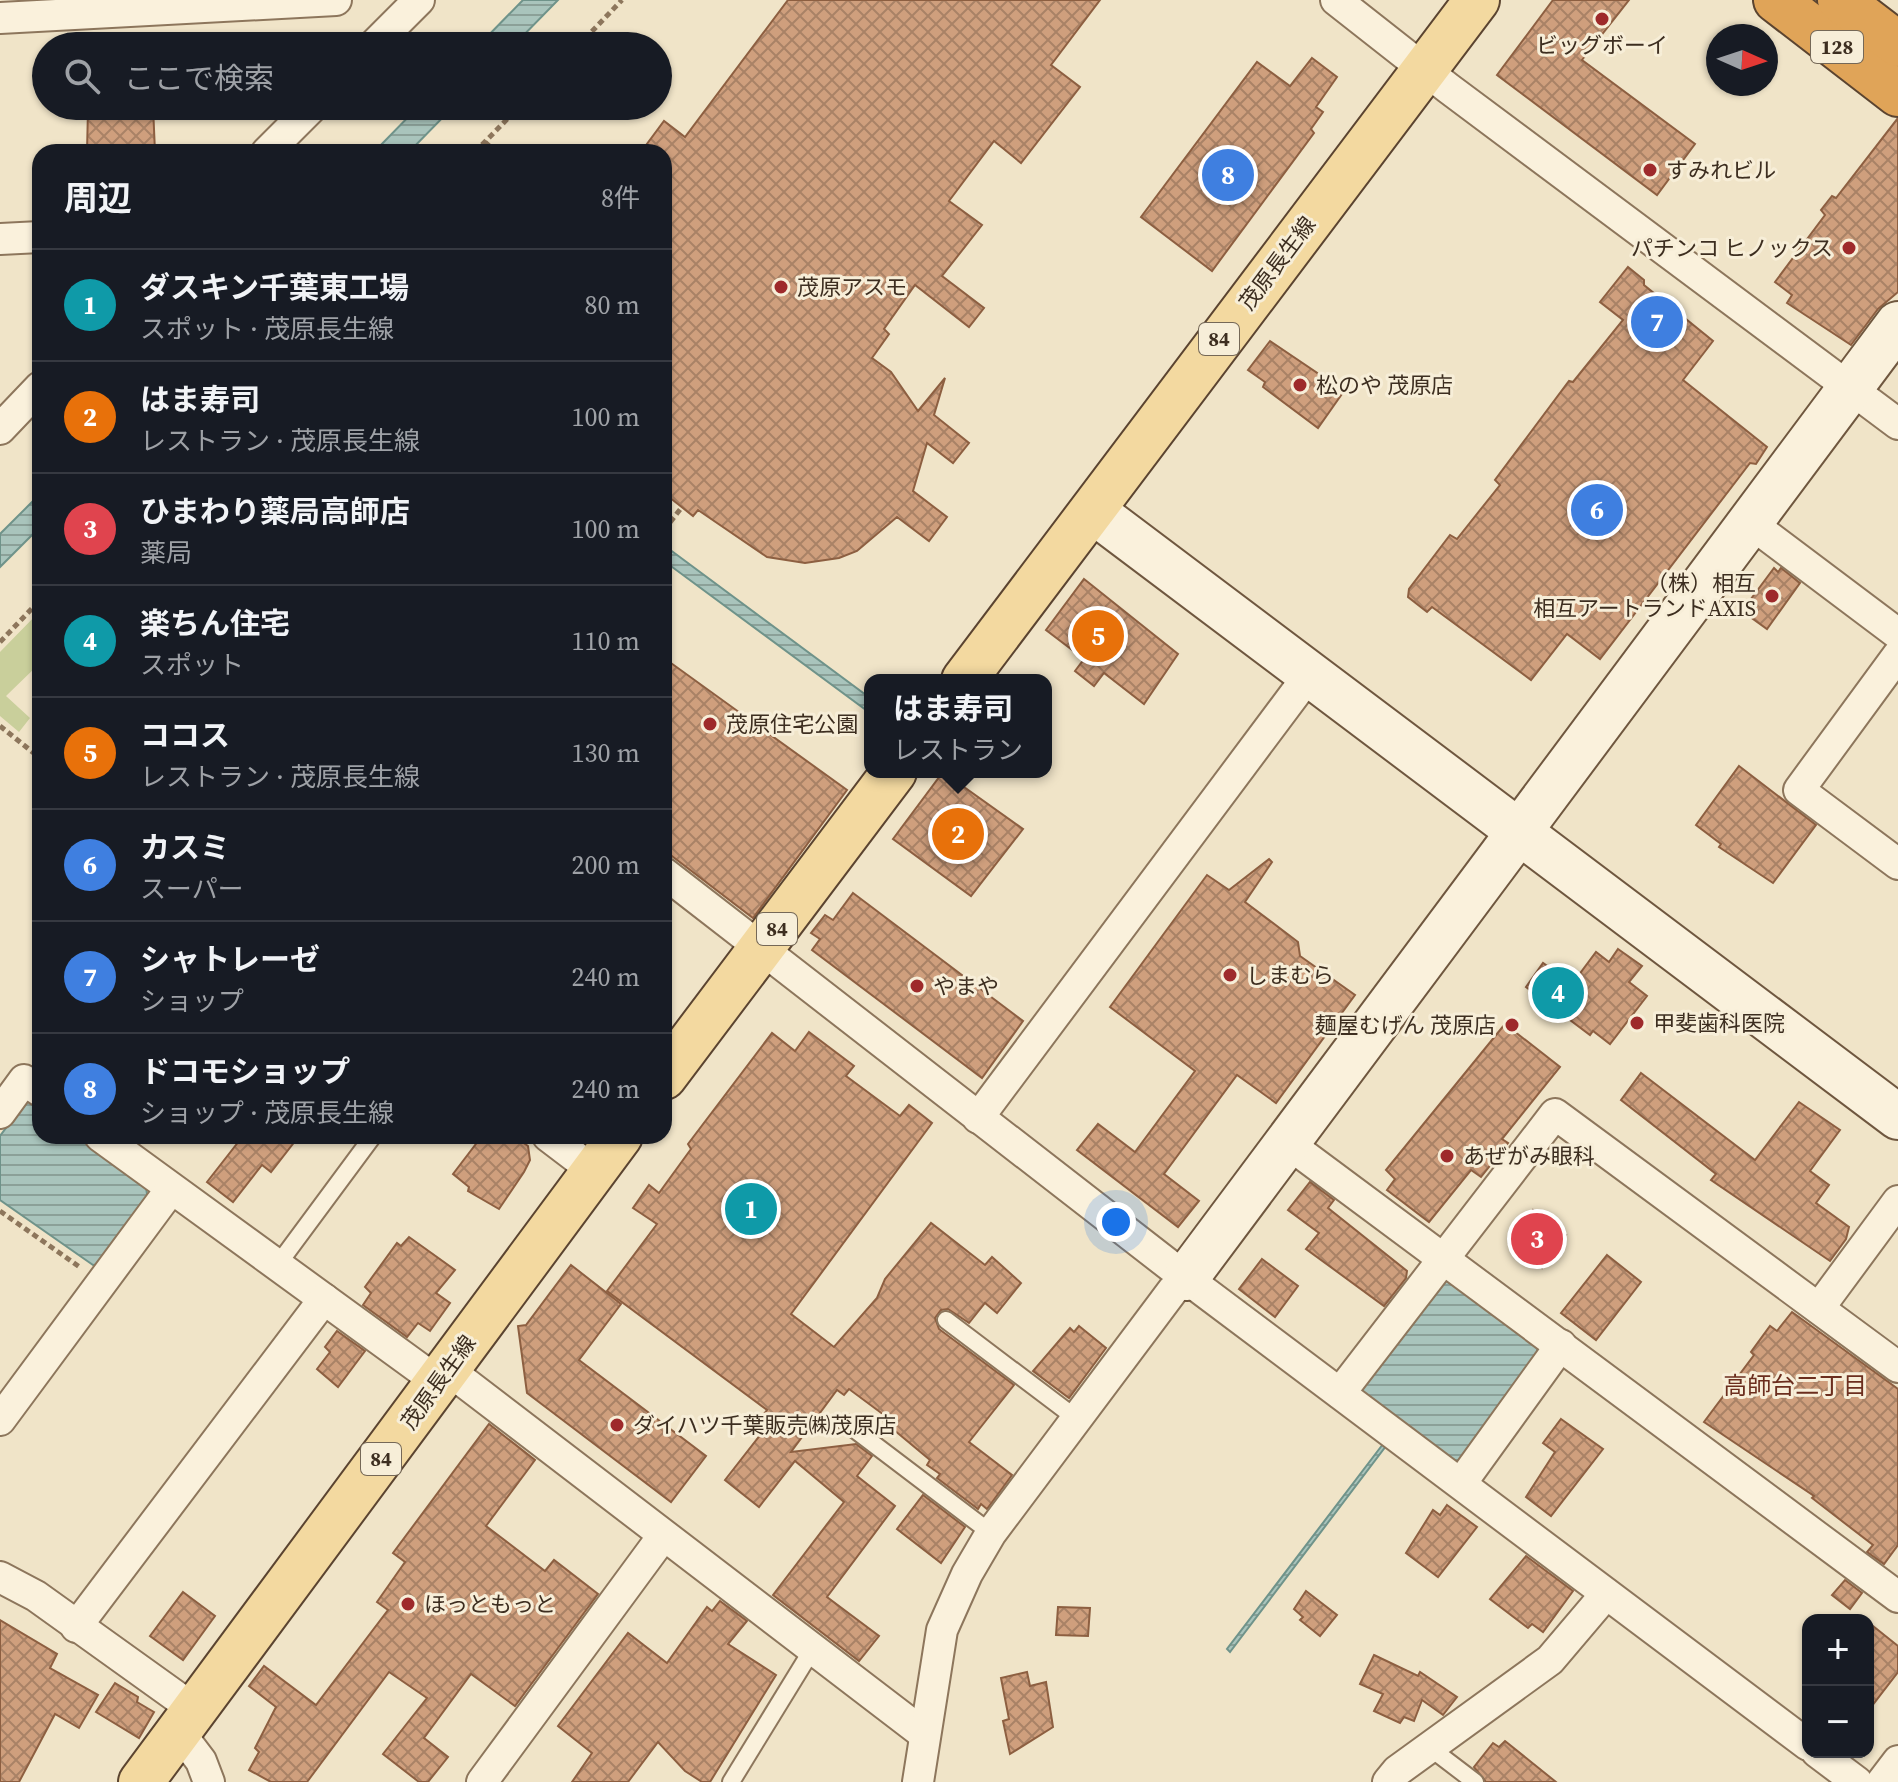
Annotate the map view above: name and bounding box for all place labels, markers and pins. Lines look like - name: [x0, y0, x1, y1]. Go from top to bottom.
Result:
- marker: ビッグボーイ: [1593, 10, 1611, 28]
- place label: ビッグボーイ: [1536, 30, 1668, 60]
- pin: 8: [1202, 145, 1254, 205]
- place label: すみれビル: [1666, 155, 1776, 185]
- marker: すみれビル: [1641, 161, 1659, 179]
- place label: パチンコ ヒノックス: [1631, 233, 1833, 263]
- marker: パチンコ ヒノックス: [1840, 239, 1858, 257]
- place label: 茂原アスモ: [797, 272, 907, 302]
- marker: 茂原アスモ: [772, 278, 790, 296]
- pin: 7: [1631, 292, 1683, 352]
- place label: 松のや 茂原店: [1316, 370, 1453, 400]
- marker: 松のや 茂原店: [1291, 376, 1309, 394]
- pin: 6: [1571, 480, 1623, 540]
- place label: （株）相互 相互アートランドAXIS: [1533, 568, 1756, 623]
- marker: （株）相互 相互アートランドAXIS: [1763, 587, 1781, 605]
- pin: 5: [1072, 606, 1124, 666]
- place label: 茂原住宅公園: [726, 709, 858, 739]
- marker: 茂原住宅公園: [701, 715, 719, 733]
- pin: 2: [932, 804, 984, 864]
- place label: しまむら: [1246, 960, 1334, 990]
- pin: 4: [1532, 963, 1584, 1023]
- marker: しまむら: [1221, 966, 1239, 984]
- place label: やまや: [933, 971, 999, 1001]
- marker: やまや: [908, 977, 926, 995]
- place label: 甲斐歯科医院: [1653, 1008, 1785, 1038]
- place label: 麺屋むげん 茂原店: [1315, 1010, 1496, 1040]
- marker: 甲斐歯科医院: [1628, 1014, 1646, 1032]
- marker: 麺屋むげん 茂原店: [1503, 1016, 1521, 1034]
- place label: あぜがみ眼科: [1463, 1141, 1595, 1171]
- marker: あぜがみ眼科: [1438, 1147, 1456, 1165]
- pin: 1: [725, 1179, 777, 1239]
- pin: 3: [1511, 1209, 1563, 1269]
- place label: ダイハツ千葉販売㈱茂原店: [633, 1410, 897, 1440]
- marker: ダイハツ千葉販売㈱茂原店: [608, 1416, 626, 1434]
- place label: ほっともっと: [424, 1589, 556, 1619]
- marker: ほっともっと: [399, 1595, 417, 1613]

